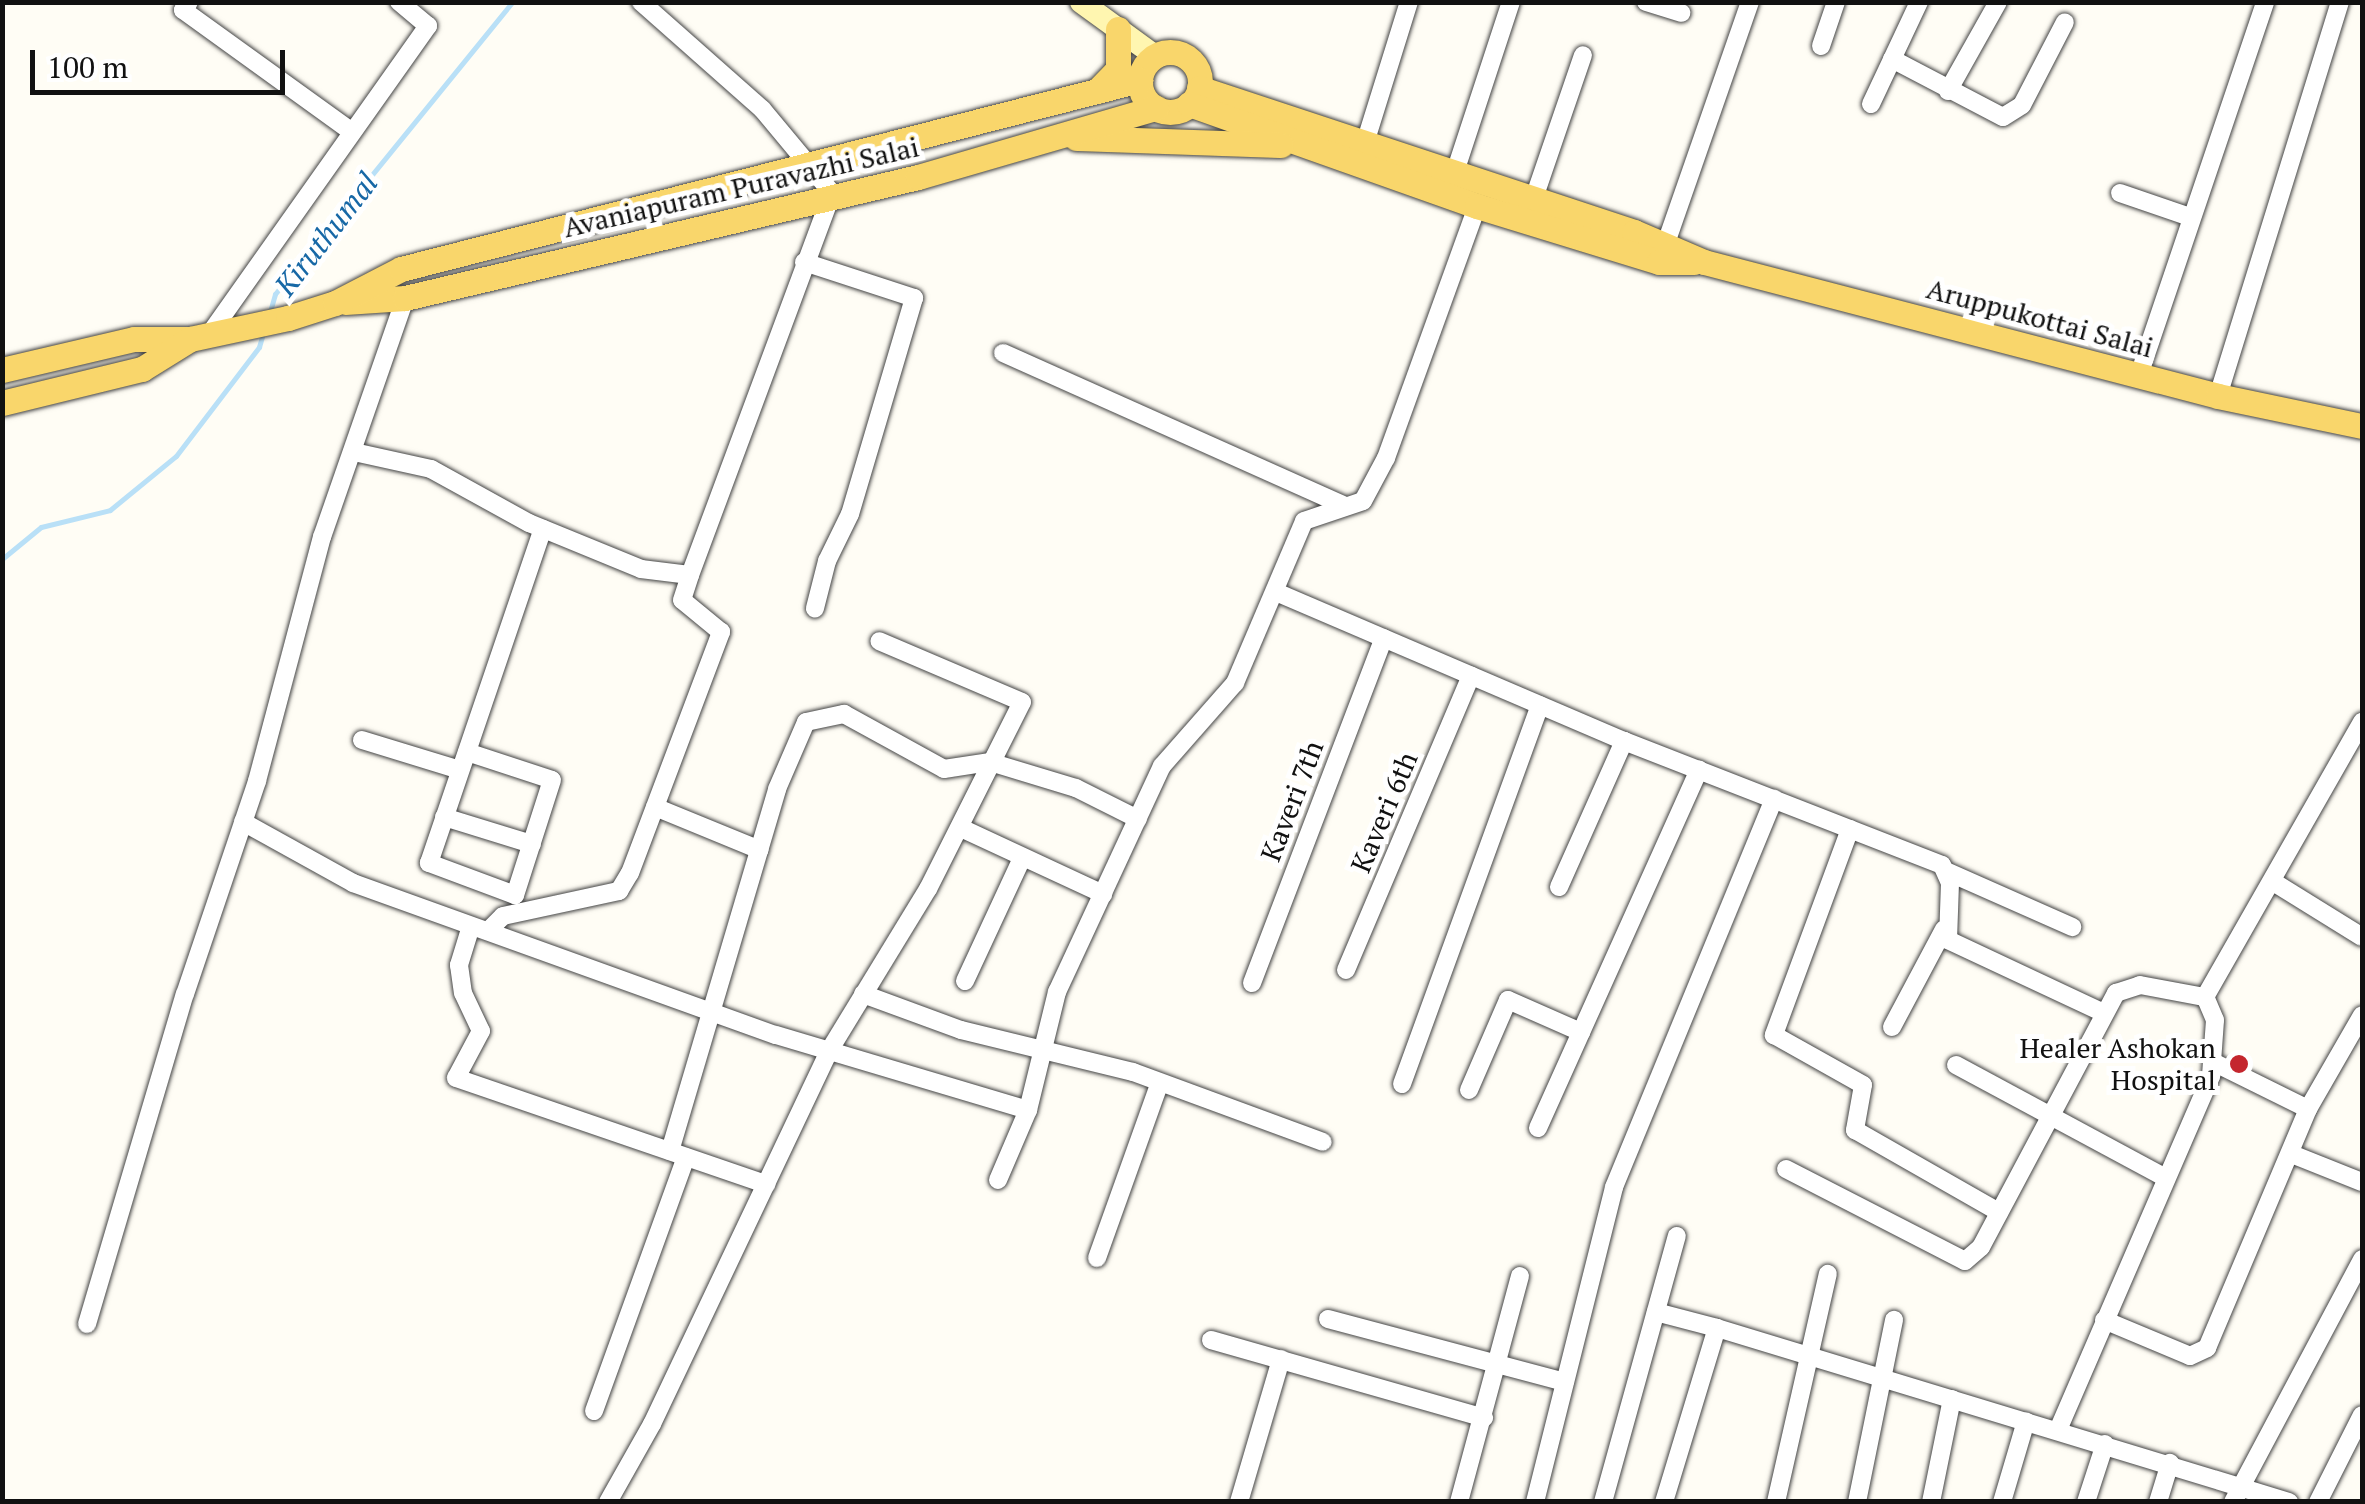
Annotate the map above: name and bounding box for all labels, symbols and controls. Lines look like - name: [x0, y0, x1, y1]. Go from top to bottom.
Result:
- scale bar: [35, 30, 290, 92]
- text: 100 m: [47, 47, 128, 87]
- street label: Avaniapuram Puravazhi Salai: [560, 130, 922, 244]
- water label: Kiruthumal: [267, 165, 385, 303]
- street label: Aruppukottai Salai: [1923, 272, 2157, 364]
- street label: Kaveri 7th: [1254, 736, 1330, 866]
- street label: Kaveri 6th: [1344, 747, 1424, 877]
- place label: Healer Ashokan Hospital: [2019, 1031, 2216, 1097]
- marker: Healer Ashokan Hospital: [2226, 1051, 2252, 1077]

